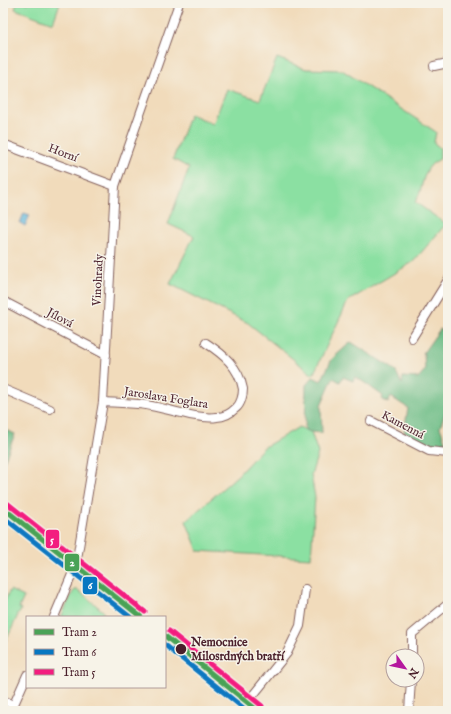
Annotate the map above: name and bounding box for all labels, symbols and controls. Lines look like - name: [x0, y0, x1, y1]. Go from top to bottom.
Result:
- street label: Horní: [46, 141, 81, 166]
- street label: Vinohrady: [89, 254, 107, 307]
- street label: Jílová: [42, 304, 77, 332]
- street label: Jaroslava Foglara: [121, 384, 210, 413]
- street label: Kamenná: [379, 407, 428, 443]
- line badge: 5: [45, 529, 60, 549]
- text: 5: [50, 533, 54, 547]
- line badge: 2: [64, 553, 80, 572]
- text: 2: [69, 556, 75, 570]
- line badge: 6: [82, 576, 98, 595]
- text: 6: [88, 579, 94, 593]
- legend: [26, 616, 166, 688]
- text: Tram 2: [62, 625, 97, 640]
- place label: Nemocnice Milosrdných bratří: [190, 635, 286, 665]
- marker: Nemocnice Milosrdných bratří: [174, 642, 188, 656]
- text: Tram 6: [62, 645, 97, 660]
- north arrow: [385, 648, 425, 688]
- text: N: [404, 664, 422, 681]
- text: Tram 5: [62, 665, 96, 680]

